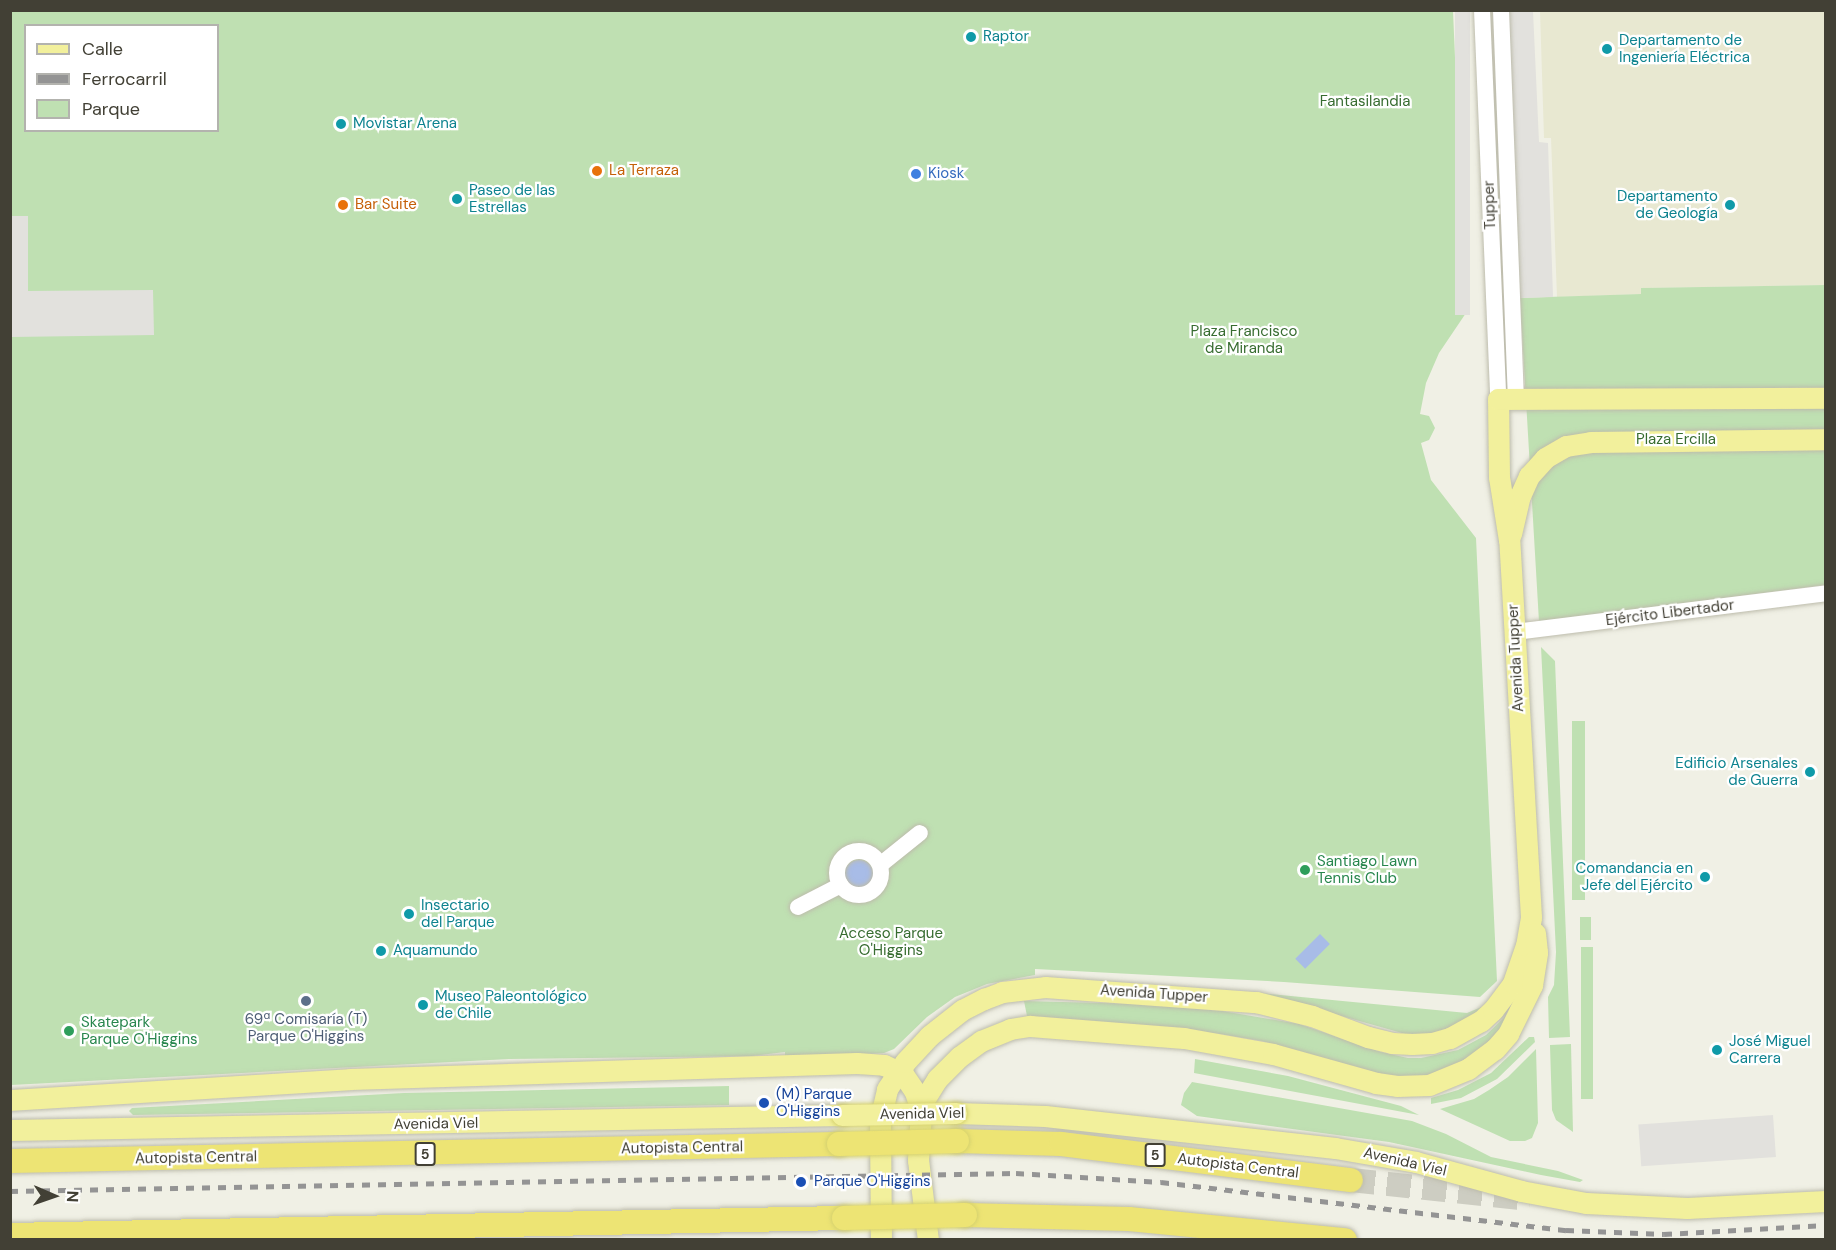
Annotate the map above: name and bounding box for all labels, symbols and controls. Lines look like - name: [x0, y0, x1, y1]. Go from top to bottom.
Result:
- legend: [24, 24, 219, 132]
- place label: Raptor: [983, 28, 1029, 46]
- marker: Raptor: [964, 30, 978, 44]
- place label: Departamento de Ingeniería Eléctrica: [1619, 31, 1750, 66]
- text: Calle: [82, 37, 123, 61]
- marker: Departamento de Ingeniería Eléctrica: [1600, 42, 1614, 56]
- text: Ferrocarril: [82, 67, 167, 91]
- park label: Fantasilandia: [1320, 93, 1410, 111]
- text: Parque: [82, 97, 140, 121]
- place label: Movistar Arena: [353, 115, 457, 133]
- marker: Movistar Arena: [334, 117, 348, 131]
- place label: La Terraza: [609, 162, 679, 180]
- marker: La Terraza: [590, 164, 604, 178]
- place label: Kiosk: [928, 165, 964, 183]
- marker: Kiosk: [909, 167, 923, 181]
- street label: Tupper: [1480, 180, 1500, 230]
- place label: Paseo de las Estrellas: [469, 181, 555, 216]
- place label: Departamento de Geología: [1617, 187, 1718, 222]
- marker: Paseo de las Estrellas: [450, 192, 464, 206]
- place label: Bar Suite: [355, 196, 417, 214]
- marker: Bar Suite: [336, 198, 350, 212]
- marker: Departamento de Geología: [1723, 198, 1737, 212]
- park label: Plaza Francisco de Miranda: [1191, 322, 1297, 357]
- park label: Plaza Ercilla: [1636, 431, 1716, 449]
- street label: Ejército Libertador: [1605, 596, 1735, 630]
- street label: Avenida Tupper: [1504, 604, 1528, 712]
- place label: Edificio Arsenales de Guerra: [1675, 754, 1798, 789]
- marker: Edificio Arsenales de Guerra: [1803, 765, 1817, 779]
- place label: Santiago Lawn Tennis Club: [1317, 852, 1417, 887]
- place label: Comandancia en Jefe del Ejército: [1576, 859, 1693, 894]
- marker: Santiago Lawn Tennis Club: [1298, 863, 1312, 877]
- marker: Comandancia en Jefe del Ejército: [1698, 870, 1712, 884]
- place label: Insectario del Parque: [421, 896, 495, 931]
- marker: Insectario del Parque: [402, 907, 416, 921]
- park label: Acceso Parque O'Higgins: [839, 924, 943, 959]
- place label: Aquamundo: [393, 942, 478, 960]
- marker: Aquamundo: [374, 944, 388, 958]
- street label: Avenida Tupper: [1099, 981, 1209, 1007]
- place label: Museo Paleontológico de Chile: [435, 987, 587, 1022]
- marker: 69ª Comisaría (T) Parque O'Higgins: [299, 994, 313, 1008]
- marker: Museo Paleontológico de Chile: [416, 998, 430, 1012]
- place label: 69ª Comisaría (T) Parque O'Higgins: [245, 1010, 367, 1045]
- place label: Skatepark Parque O'Higgins: [81, 1013, 198, 1048]
- marker: Skatepark Parque O'Higgins: [62, 1024, 76, 1038]
- place label: José Miguel Carrera: [1729, 1032, 1810, 1067]
- marker: José Miguel Carrera: [1710, 1043, 1724, 1057]
- place label: (M) Parque O'Higgins: [776, 1085, 852, 1120]
- marker: (M) Parque O'Higgins: [757, 1096, 771, 1110]
- street label: Avenida Viel: [880, 1104, 964, 1124]
- street label: Avenida Viel: [394, 1114, 478, 1134]
- street label: Autopista Central: [621, 1138, 743, 1158]
- road number: 5: [414, 1143, 436, 1165]
- road number: 5: [1144, 1144, 1166, 1166]
- street label: Avenida Viel: [1362, 1144, 1448, 1180]
- street label: Autopista Central: [135, 1148, 257, 1168]
- street label: Autopista Central: [1176, 1150, 1300, 1182]
- north arrow: [24, 1166, 84, 1226]
- marker: Parque O'Higgins: [792, 1173, 810, 1191]
- place label: Parque O'Higgins: [814, 1173, 931, 1191]
- text: N: [62, 1190, 83, 1203]

